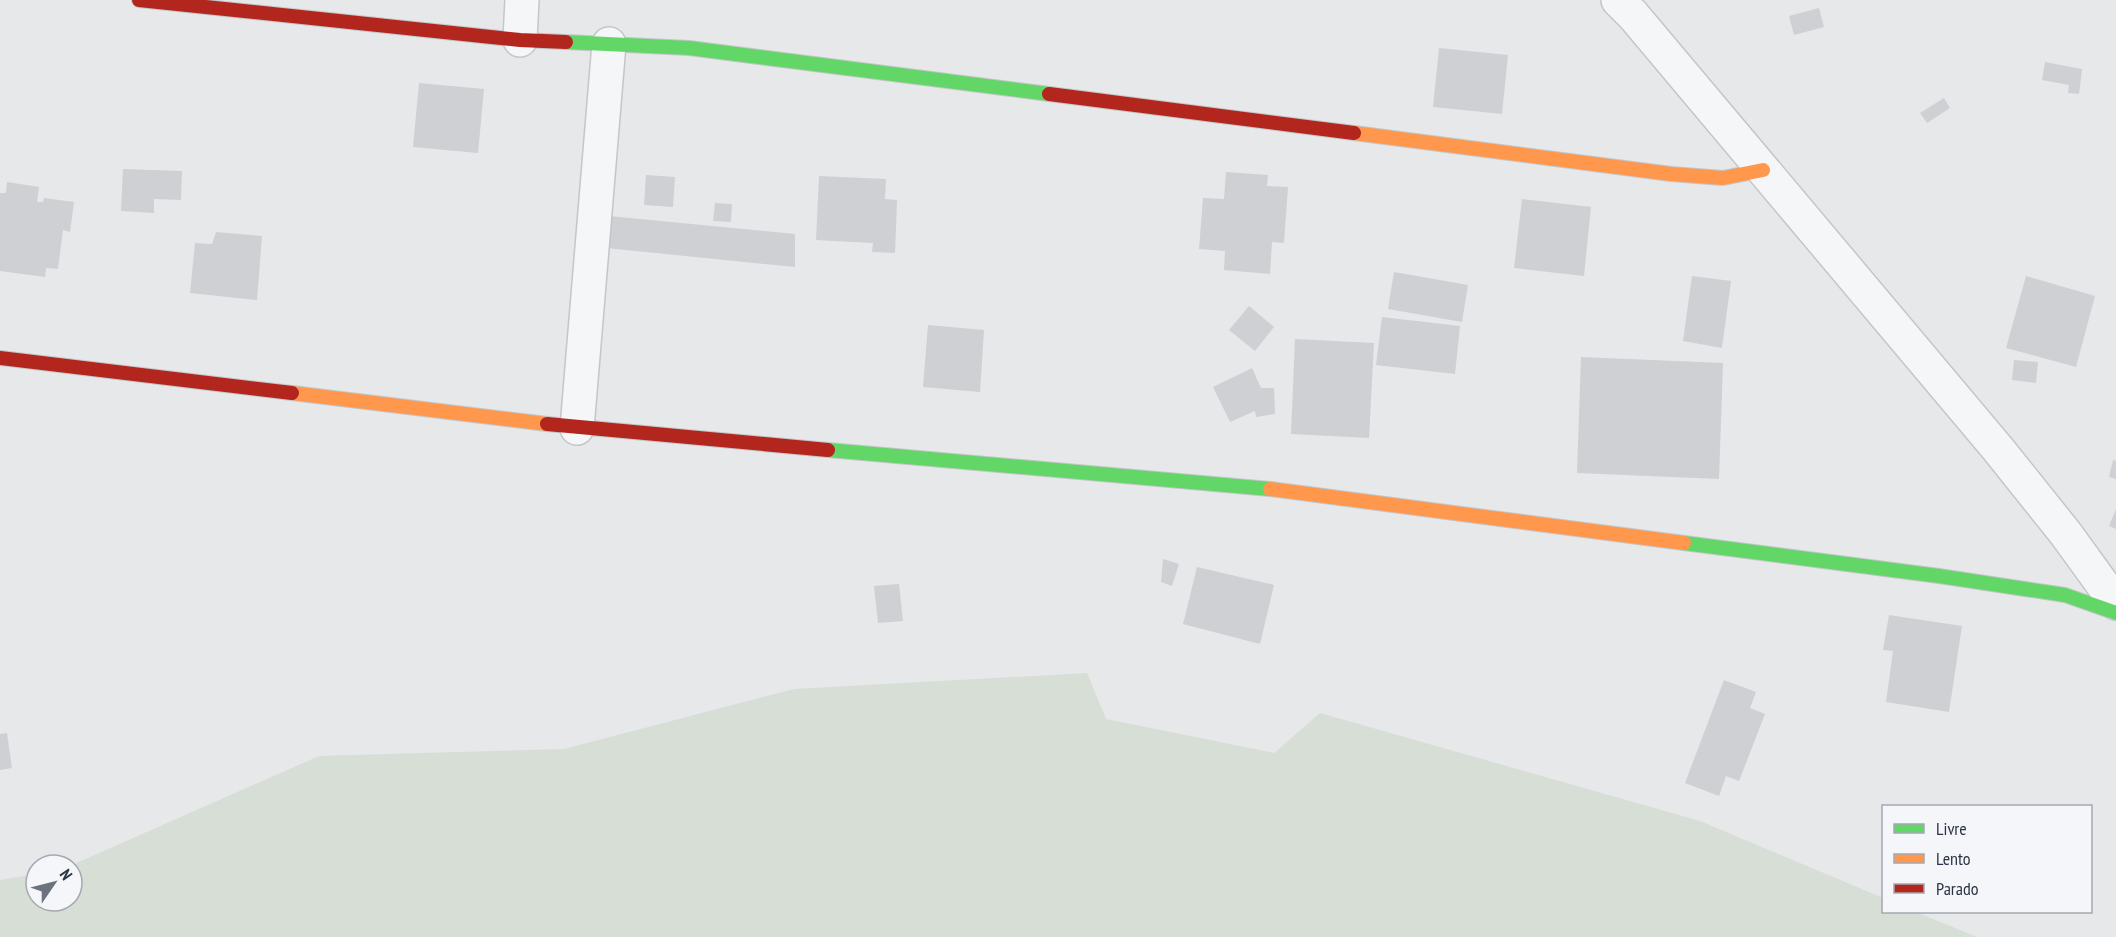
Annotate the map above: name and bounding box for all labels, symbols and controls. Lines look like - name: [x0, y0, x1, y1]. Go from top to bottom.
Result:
- legend: [1882, 805, 2092, 913]
- text: Livre: [1936, 817, 1967, 840]
- text: Lento: [1936, 847, 1971, 870]
- north arrow: [24, 853, 84, 913]
- text: N: [56, 865, 77, 884]
- text: Parado: [1936, 877, 1979, 900]

